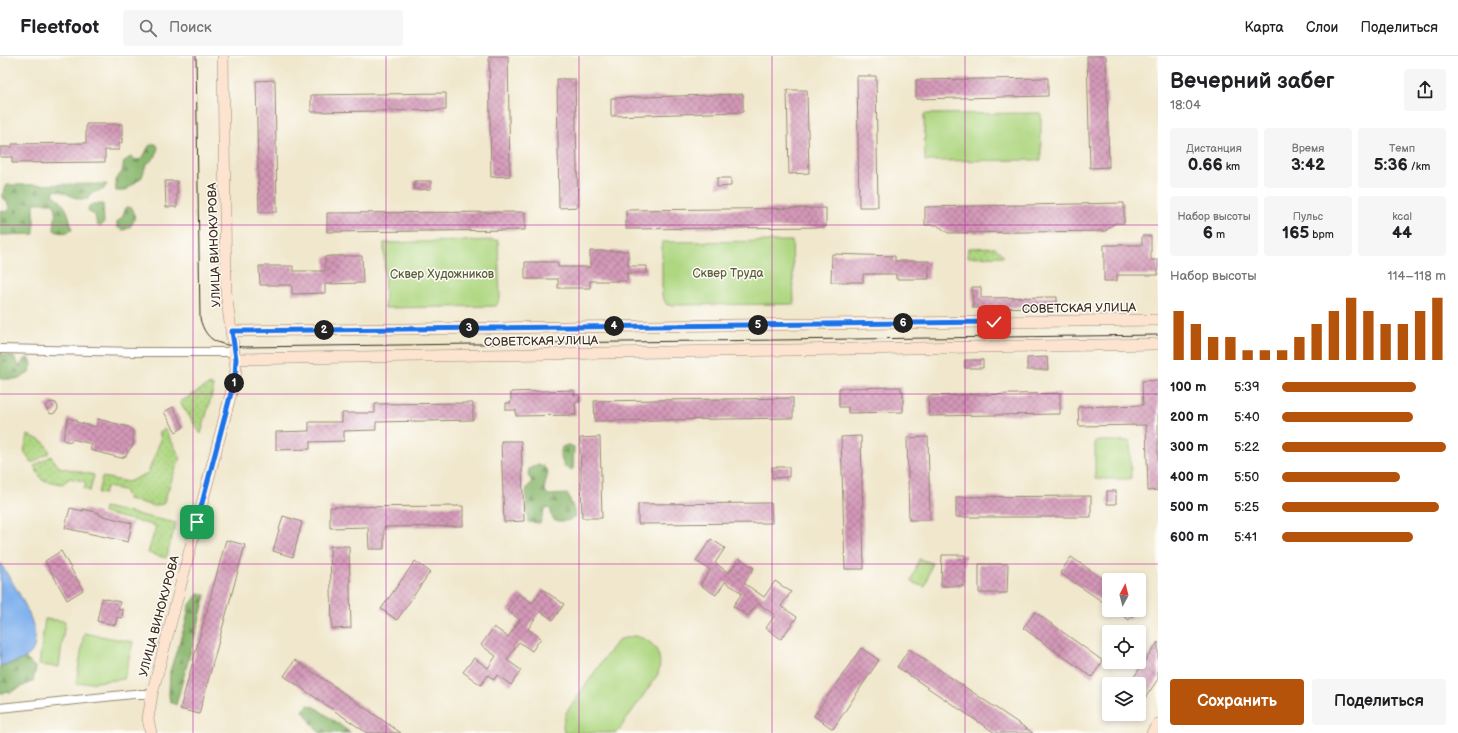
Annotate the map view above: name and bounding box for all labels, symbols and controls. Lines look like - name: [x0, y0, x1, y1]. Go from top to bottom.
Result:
- search box: [123, 10, 403, 46]
- text: Fleetfoot: [20, 16, 99, 39]
- icon: search: [137, 17, 159, 39]
- text: Поиск: [169, 18, 212, 37]
- text: Карта: [1244, 19, 1284, 36]
- text: Слои: [1306, 19, 1338, 36]
- text: Поделиться: [1360, 19, 1438, 36]
- text: Вечерний забег: [1170, 68, 1334, 95]
- button: share: [1404, 69, 1446, 111]
- text: 18:04: [1170, 97, 1201, 113]
- text: Дистанция: [1186, 142, 1242, 155]
- text: Время: [1292, 142, 1324, 155]
- text: Темп: [1389, 142, 1415, 155]
- text: 0.66: [1188, 155, 1223, 175]
- text: 3:42: [1291, 155, 1325, 175]
- text: 5:36: [1374, 155, 1408, 175]
- text: km: [1223, 160, 1240, 173]
- text: /km: [1408, 160, 1430, 173]
- street label: УЛИЦА ВИНОКУРОВА: [205, 182, 224, 308]
- text: Набор высоты: [1177, 210, 1251, 223]
- text: Пульс: [1293, 210, 1323, 223]
- text: kcal: [1392, 210, 1412, 223]
- text: 6: [1203, 223, 1213, 243]
- text: 165: [1282, 223, 1309, 243]
- text: 44: [1392, 223, 1412, 243]
- text: m: [1213, 228, 1225, 241]
- text: bpm: [1309, 228, 1334, 241]
- park label: Сквер Труда: [692, 266, 764, 281]
- park label: Сквер Художников: [390, 267, 495, 282]
- text: Набор высоты: [1170, 268, 1257, 284]
- text: 114–118 m: [1388, 268, 1446, 284]
- street label: СОВЕТСКАЯ УЛИЦА: [1022, 300, 1137, 317]
- pin: [977, 305, 1011, 339]
- icon: check: [983, 311, 1005, 333]
- pin: 6: [893, 313, 913, 333]
- pin: 5: [748, 315, 768, 335]
- pin: 4: [604, 316, 624, 336]
- text: 6: [900, 316, 906, 329]
- pin: 3: [459, 318, 479, 338]
- text: 5: [755, 318, 761, 331]
- text: 4: [611, 319, 617, 332]
- pin: 2: [314, 320, 334, 340]
- text: 3: [466, 321, 472, 334]
- text: 2: [321, 323, 327, 336]
- street label: СОВЕТСКАЯ УЛИЦА: [484, 333, 599, 350]
- pin: 1: [224, 373, 244, 393]
- text: 1: [232, 376, 236, 389]
- text: 100 m: [1170, 379, 1206, 395]
- text: 5:39: [1234, 379, 1260, 395]
- text: 200 m: [1170, 409, 1208, 425]
- text: 5:40: [1234, 409, 1260, 425]
- text: 300 m: [1170, 439, 1208, 455]
- text: 5:22: [1234, 439, 1259, 455]
- text: 400 m: [1170, 469, 1208, 485]
- text: 5:50: [1234, 469, 1259, 485]
- text: 500 m: [1170, 499, 1208, 515]
- text: 5:25: [1234, 499, 1259, 515]
- pin: [180, 505, 214, 539]
- icon: arrive: [186, 511, 208, 533]
- text: 600 m: [1170, 529, 1209, 545]
- text: 5:41: [1234, 529, 1257, 545]
- street label: УЛИЦА ВИНОКУРОВА: [136, 553, 183, 678]
- north arrow: [1102, 573, 1146, 617]
- map controls: [1102, 573, 1146, 721]
- button: locate: [1102, 625, 1146, 669]
- button: layers: [1102, 677, 1146, 721]
- button: Сохранить: [1170, 679, 1304, 725]
- button: Поделиться: [1312, 679, 1446, 725]

